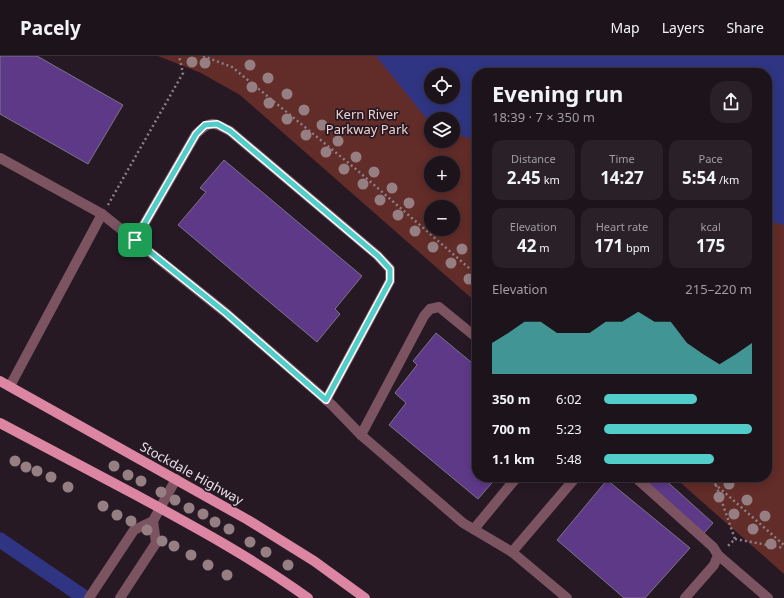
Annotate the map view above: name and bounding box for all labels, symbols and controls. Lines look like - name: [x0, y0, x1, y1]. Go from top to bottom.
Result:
- text: Pacely: [20, 15, 81, 41]
- text: Map: [611, 18, 640, 37]
- text: Layers: [662, 18, 704, 37]
- text: Share: [726, 18, 764, 37]
- map controls: [424, 68, 460, 236]
- button: locate: [424, 68, 460, 104]
- text: Evening run: [492, 78, 623, 108]
- button: share: [710, 81, 752, 123]
- park label: Kern River Parkway Park: [326, 105, 408, 138]
- text: 18:39 · 7 × 350 m: [492, 108, 595, 126]
- button: layers: [424, 112, 460, 148]
- text: Distance: [511, 151, 556, 166]
- text: Time: [609, 151, 635, 166]
- text: Pace: [699, 151, 723, 166]
- button: +: [424, 156, 460, 192]
- text: 2.45: [507, 166, 541, 189]
- text: 14:27: [600, 166, 644, 189]
- text: 5:54: [682, 166, 716, 189]
- text: km: [541, 172, 560, 187]
- text: /km: [716, 172, 739, 187]
- button: −: [424, 200, 460, 236]
- text: Elevation: [510, 219, 557, 234]
- text: Heart rate: [596, 219, 648, 234]
- text: kcal: [701, 219, 721, 234]
- pin: [118, 223, 152, 257]
- icon: arrive: [124, 229, 146, 251]
- text: 42: [517, 234, 536, 257]
- text: 171: [594, 234, 623, 257]
- text: 175: [696, 234, 725, 257]
- text: m: [536, 240, 550, 255]
- text: bpm: [623, 240, 650, 255]
- text: Elevation: [492, 280, 548, 298]
- text: 215–220 m: [685, 280, 752, 298]
- text: 350 m: [492, 390, 530, 408]
- text: 6:02: [556, 390, 582, 408]
- text: 700 m: [492, 420, 530, 438]
- text: 5:23: [556, 420, 582, 438]
- street label: Stockdale Highway: [137, 437, 247, 509]
- text: 1.1 km: [492, 450, 535, 468]
- text: 5:48: [556, 450, 582, 468]

